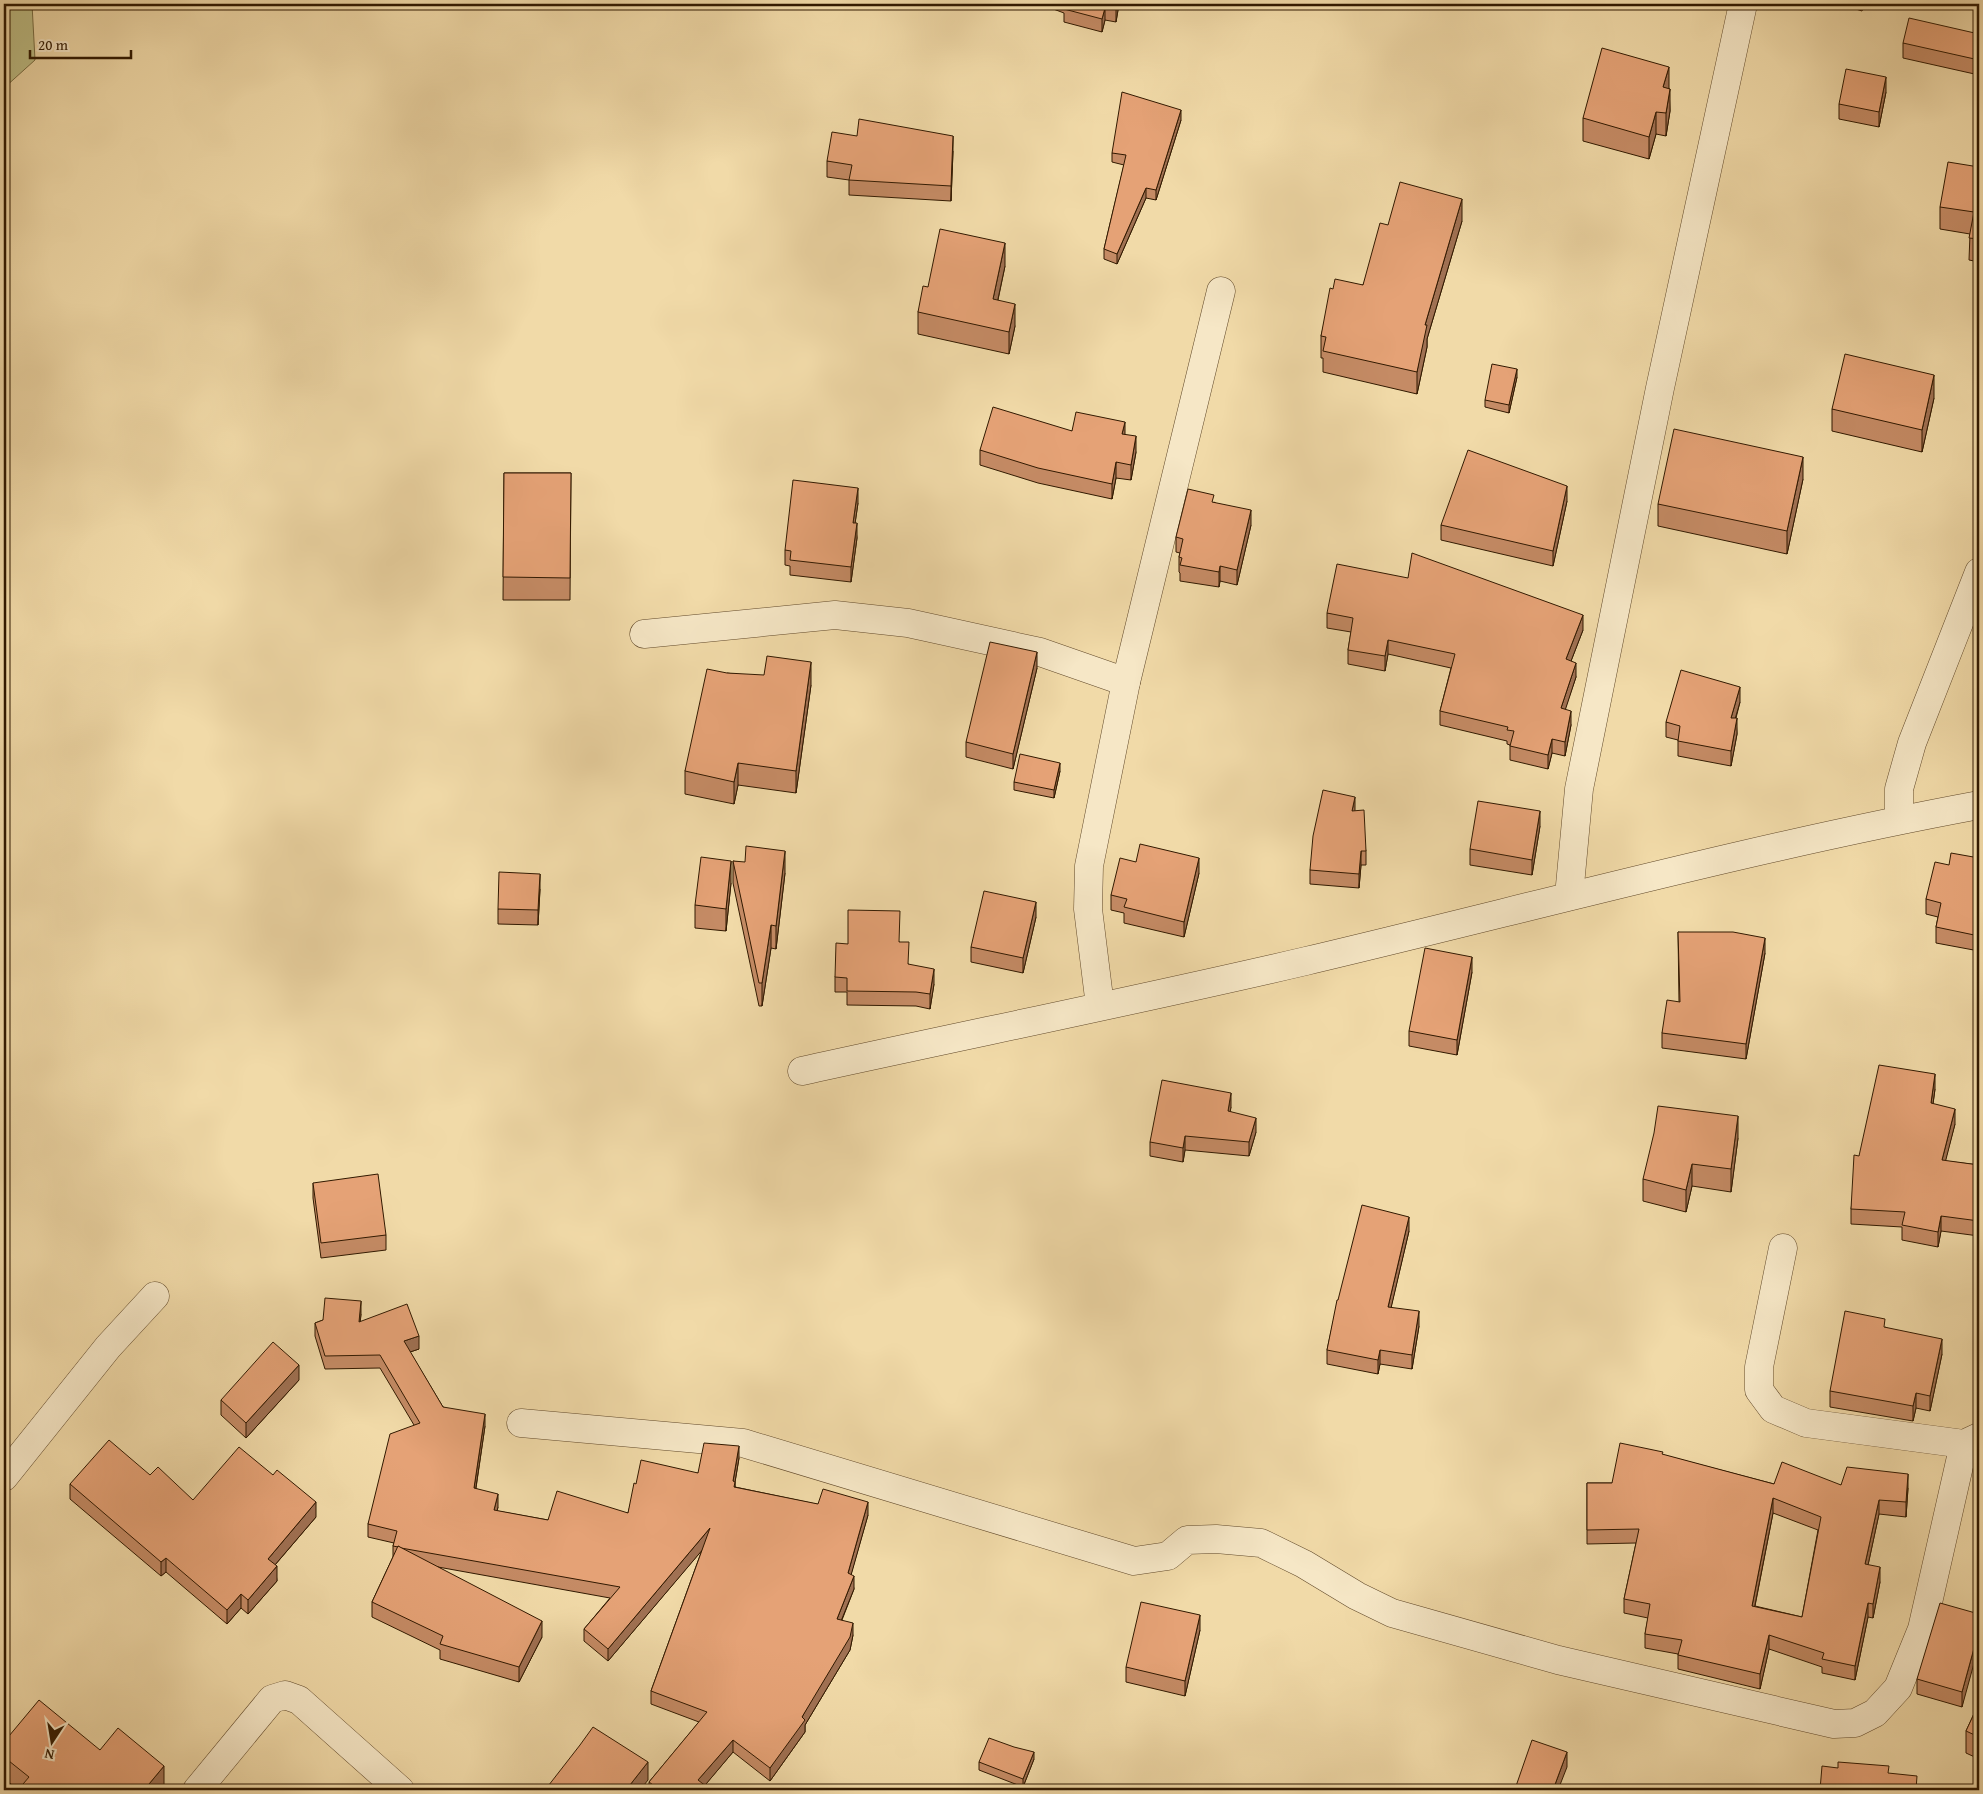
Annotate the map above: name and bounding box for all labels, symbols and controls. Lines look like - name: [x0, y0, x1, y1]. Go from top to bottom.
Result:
- scale bar: [30, 28, 131, 60]
- text: 20 m: [38, 34, 69, 55]
- north arrow: [28, 1716, 78, 1766]
- text: N: [42, 1744, 56, 1765]

